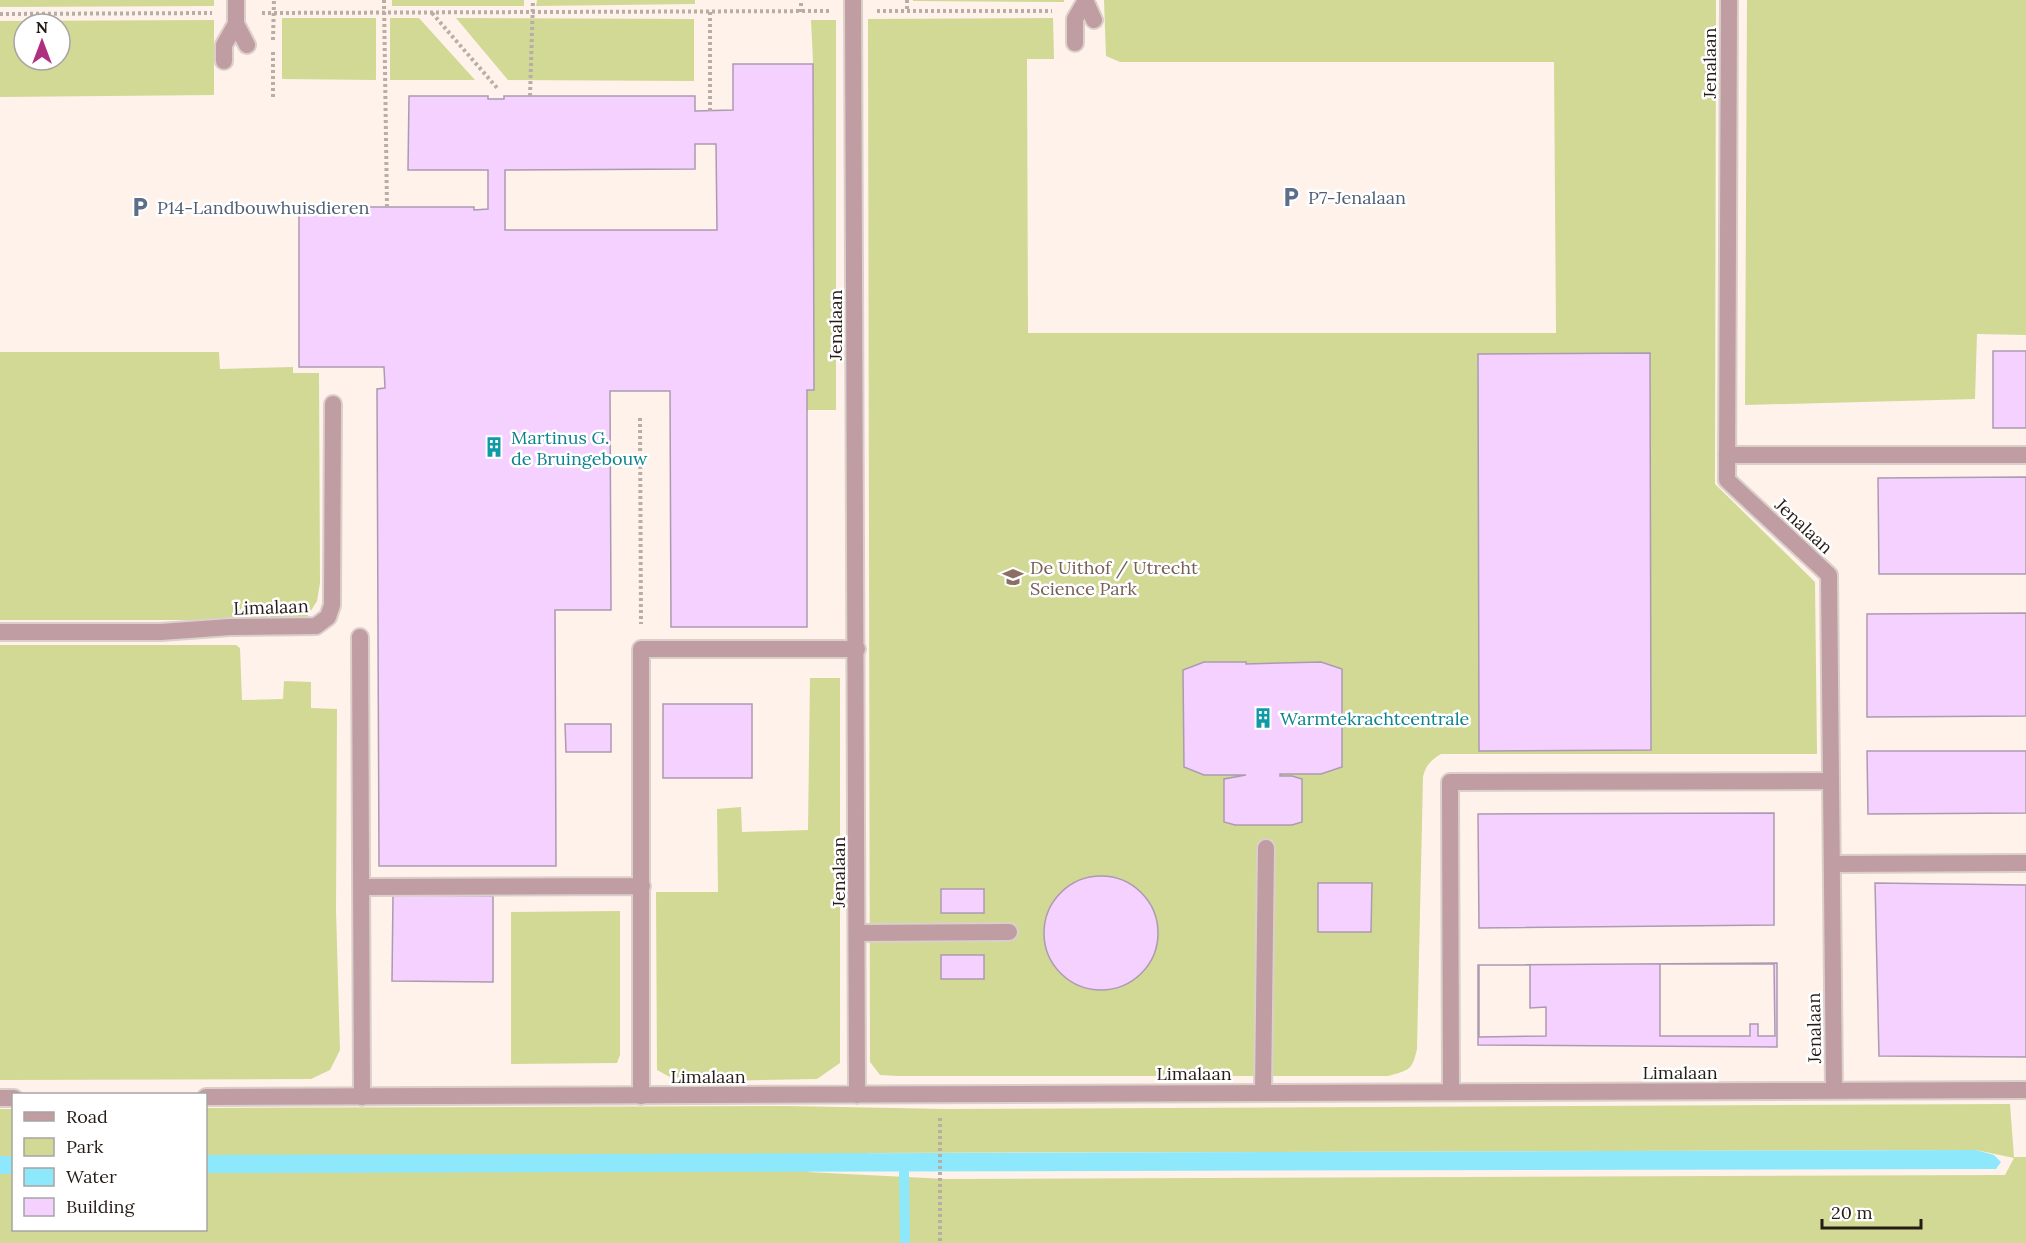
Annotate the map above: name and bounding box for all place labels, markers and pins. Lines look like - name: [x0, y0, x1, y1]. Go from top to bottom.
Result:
- parking icon: P7-Jenalaan: [1279, 185, 1303, 209]
- place label: P7-Jenalaan: [1308, 186, 1406, 209]
- parking icon: P14-Landbouwhuisdieren: [128, 195, 152, 219]
- place label: P14-Landbouwhuisdieren: [157, 196, 369, 219]
- place label: Martinus G. de Bruingebouw: [511, 426, 648, 470]
- building icon: Martinus G. de Bruingebouw: [482, 435, 506, 459]
- place label: De Uithof / Utrecht Science Park: [1030, 556, 1198, 600]
- school or university icon: De Uithof / Utrecht Science Park: [1001, 565, 1025, 589]
- building icon: Warmtekrachtcentrale: [1251, 706, 1275, 730]
- place label: Warmtekrachtcentrale: [1280, 707, 1470, 730]

